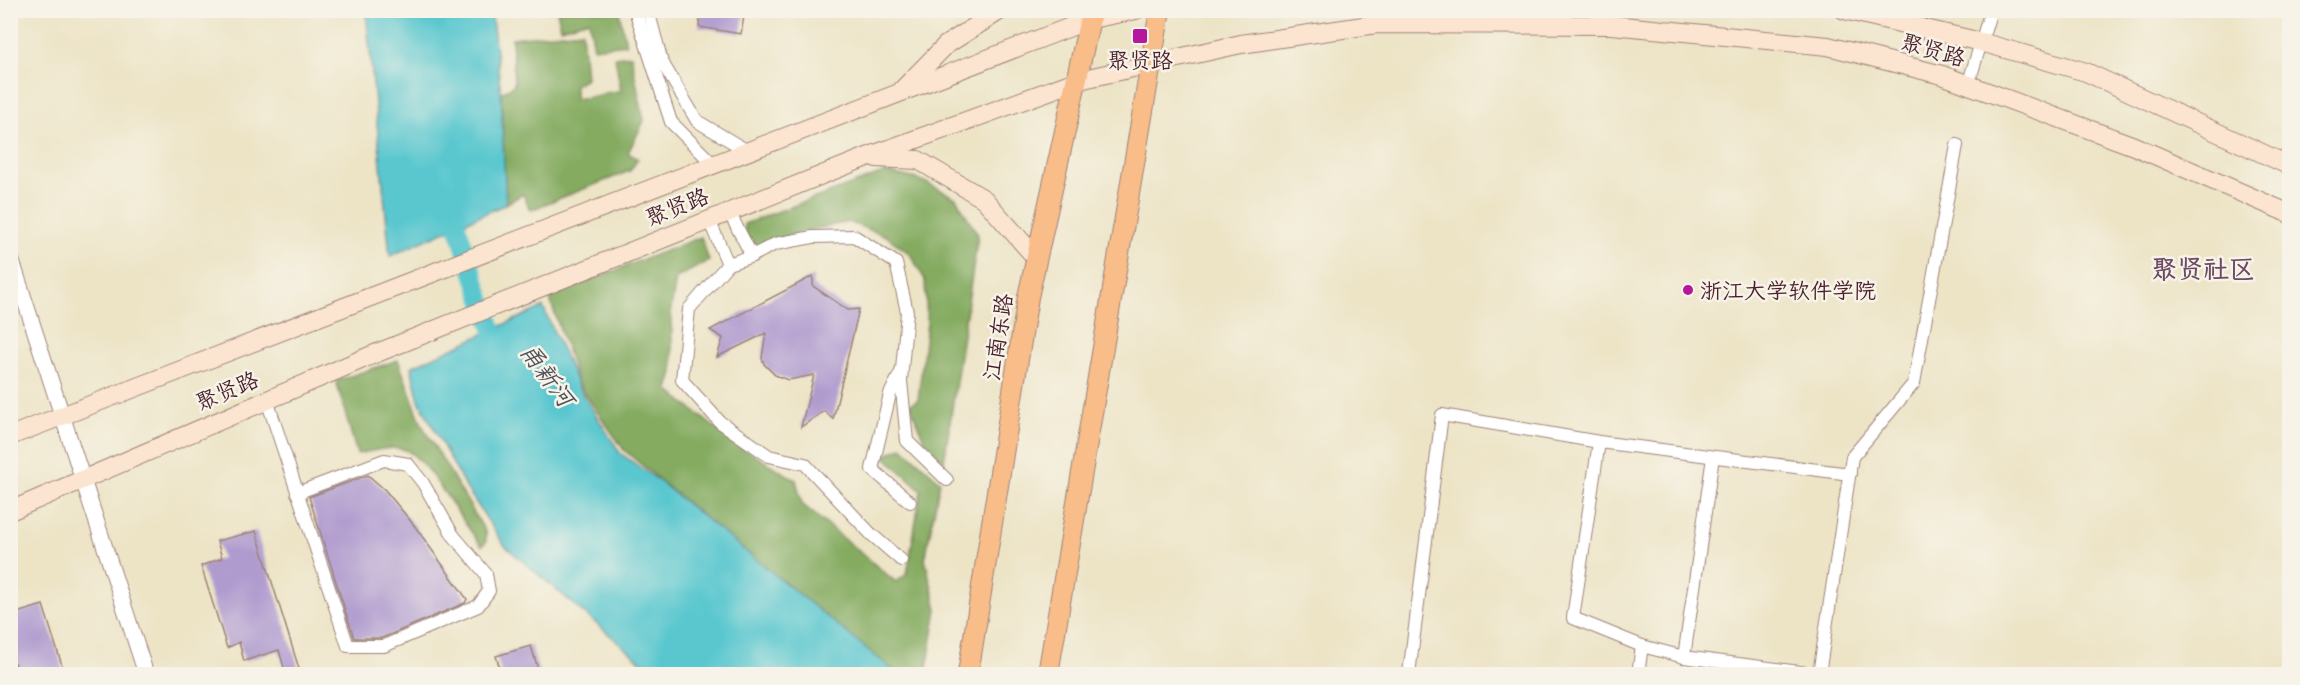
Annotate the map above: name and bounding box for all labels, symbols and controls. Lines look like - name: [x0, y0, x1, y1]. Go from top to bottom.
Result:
- street label: 聚贤路: [1896, 22, 1970, 78]
- marker: 聚贤路: [1131, 27, 1149, 45]
- place label: 聚贤路: [1107, 41, 1173, 80]
- street label: 聚贤路: [639, 177, 715, 237]
- district label: 聚贤社区: [2151, 246, 2255, 292]
- place label: 浙江大学软件学院: [1700, 271, 1876, 310]
- marker: 浙江大学软件学院: [1681, 283, 1695, 297]
- street label: 江南东路: [972, 290, 1024, 384]
- water label: 甬新河: [509, 334, 588, 420]
- street label: 聚贤路: [189, 360, 265, 422]

